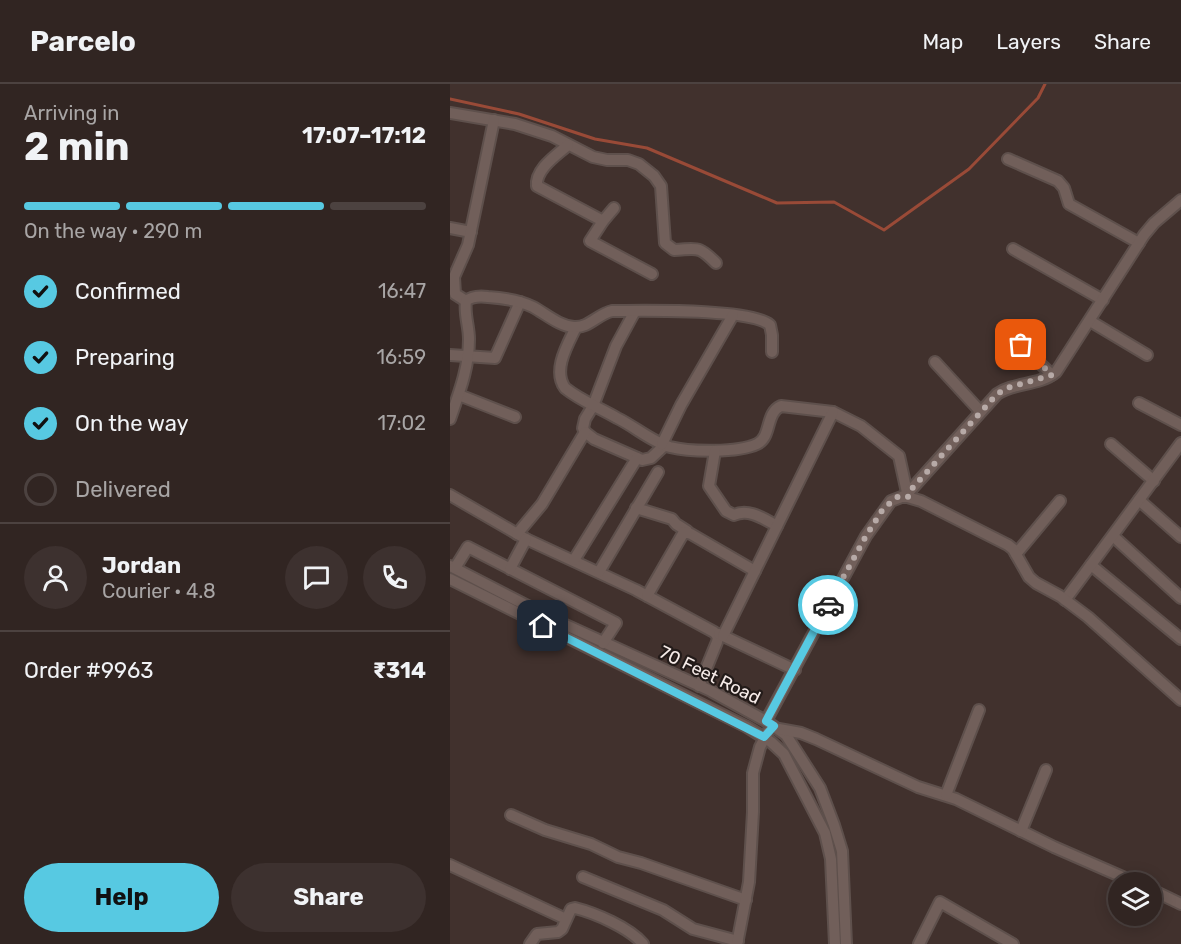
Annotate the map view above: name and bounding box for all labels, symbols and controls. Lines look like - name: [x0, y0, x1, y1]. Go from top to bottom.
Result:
- text: Parcelo: [30, 25, 136, 58]
- text: Map: [922, 29, 963, 54]
- text: Layers: [996, 29, 1061, 54]
- text: Share: [1094, 29, 1151, 54]
- text: Arriving in: [24, 101, 119, 125]
- text: 17:07–17:12: [302, 122, 426, 149]
- text: 2 min: [24, 124, 130, 170]
- text: On the way · 290 m: [24, 219, 202, 243]
- icon: check: [24, 275, 57, 308]
- text: Confirmed: [75, 278, 181, 305]
- text: 16:47: [378, 279, 426, 303]
- pin: [995, 319, 1046, 370]
- icon: bag: [1004, 328, 1037, 361]
- icon: check: [24, 341, 57, 374]
- text: Preparing: [75, 344, 175, 371]
- text: 16:59: [377, 345, 426, 369]
- icon: check: [24, 407, 57, 440]
- text: On the way: [75, 410, 189, 437]
- text: 17:02: [378, 411, 426, 435]
- text: Delivered: [75, 476, 171, 503]
- button: person: [24, 546, 87, 609]
- button: chat: [285, 546, 348, 609]
- button: phone: [363, 546, 426, 609]
- text: Jordan: [102, 552, 181, 579]
- courier: [798, 575, 858, 635]
- text: Courier · 4.8: [102, 579, 216, 603]
- icon: car: [812, 589, 845, 622]
- pin: [517, 600, 568, 651]
- icon: home: [526, 609, 559, 642]
- street label: 70 Feet Road: [656, 641, 764, 709]
- text: Order #9963: [24, 657, 153, 684]
- text: ₹314: [373, 657, 426, 684]
- button: Help: [24, 863, 219, 932]
- button: Share: [231, 863, 426, 932]
- map controls: [1108, 872, 1162, 926]
- button: layers: [1108, 872, 1162, 926]

